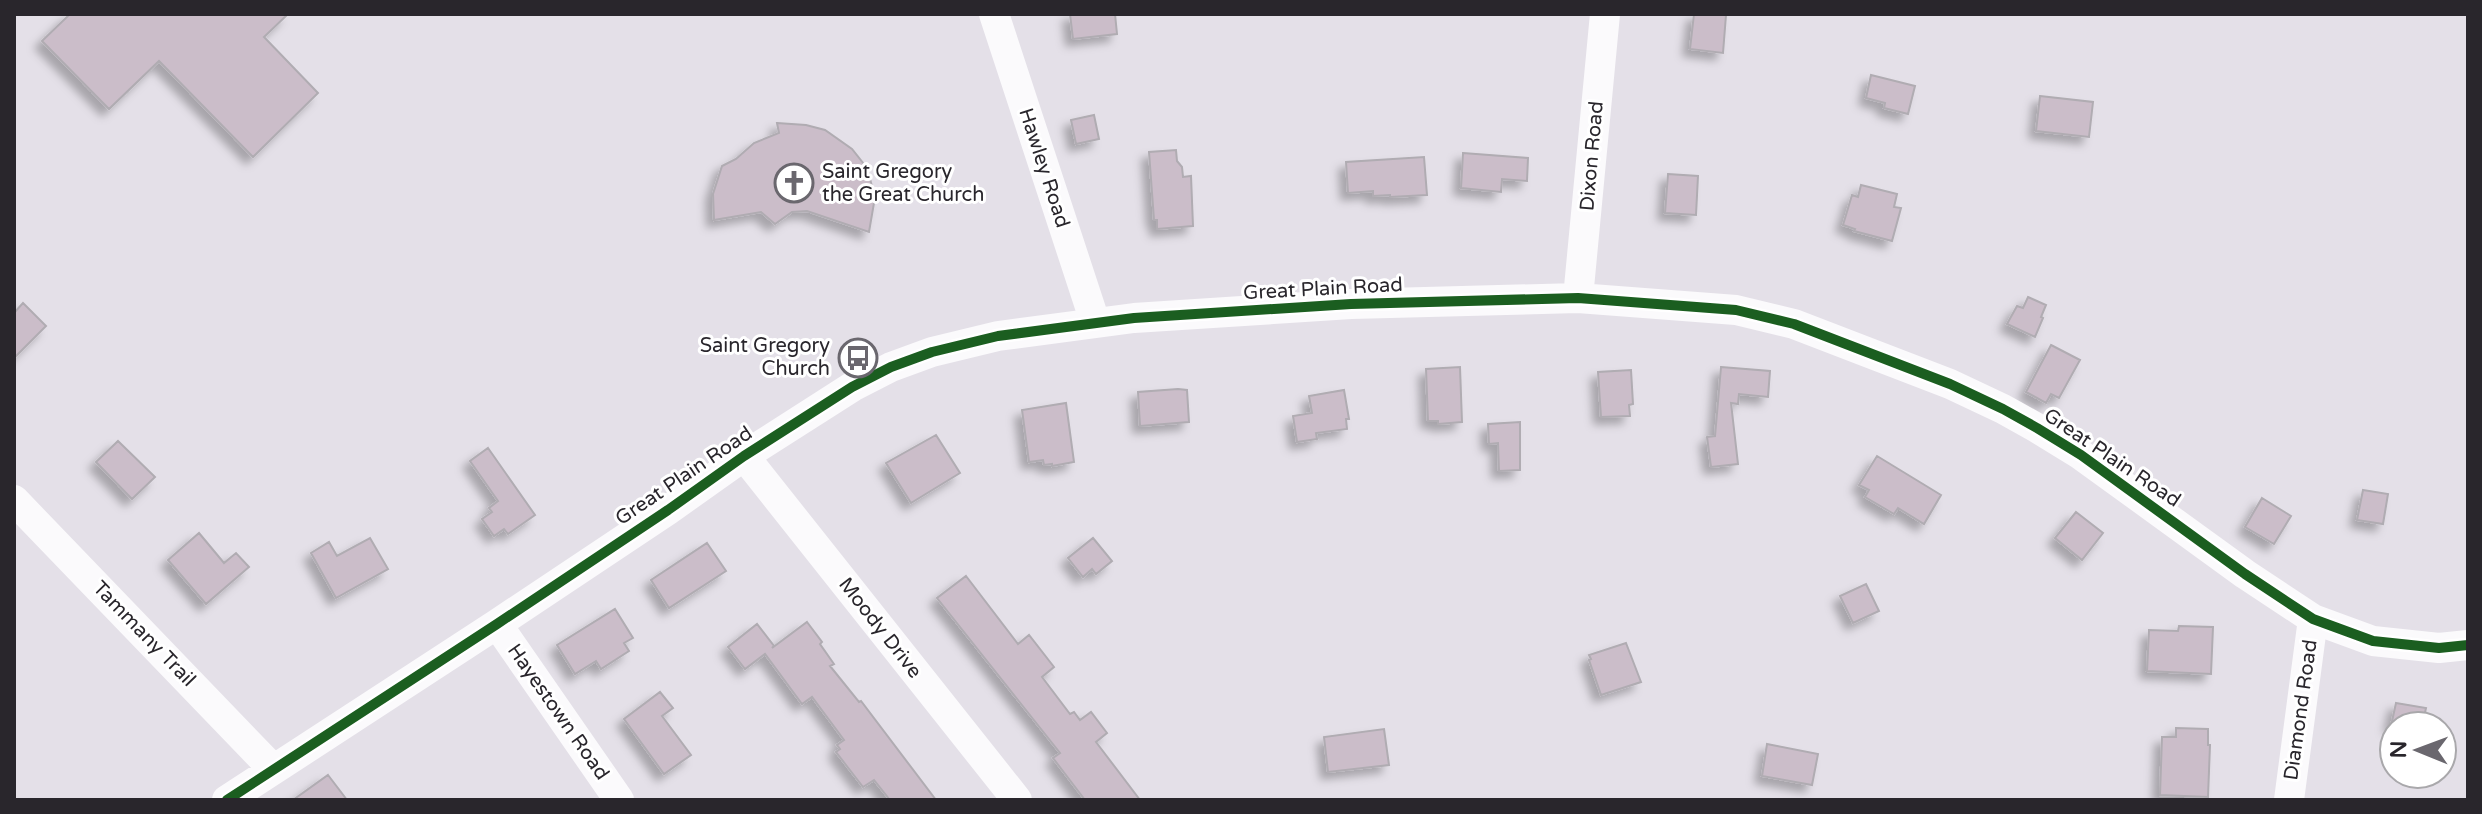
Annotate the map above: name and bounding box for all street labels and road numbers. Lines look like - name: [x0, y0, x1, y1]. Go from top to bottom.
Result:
- street label: Dixon Road: [1575, 100, 1609, 212]
- street label: Hawley Road: [1013, 105, 1075, 231]
- street label: Great Plain Road: [1243, 273, 1403, 305]
- street label: Great Plain Road: [2039, 403, 2185, 513]
- street label: Great Plain Road: [611, 421, 757, 531]
- street label: Moody Drive: [833, 573, 927, 683]
- street label: Tammany Trail: [88, 576, 200, 692]
- street label: Diamond Road: [2279, 638, 2323, 782]
- street label: Hayestown Road: [502, 639, 614, 785]

